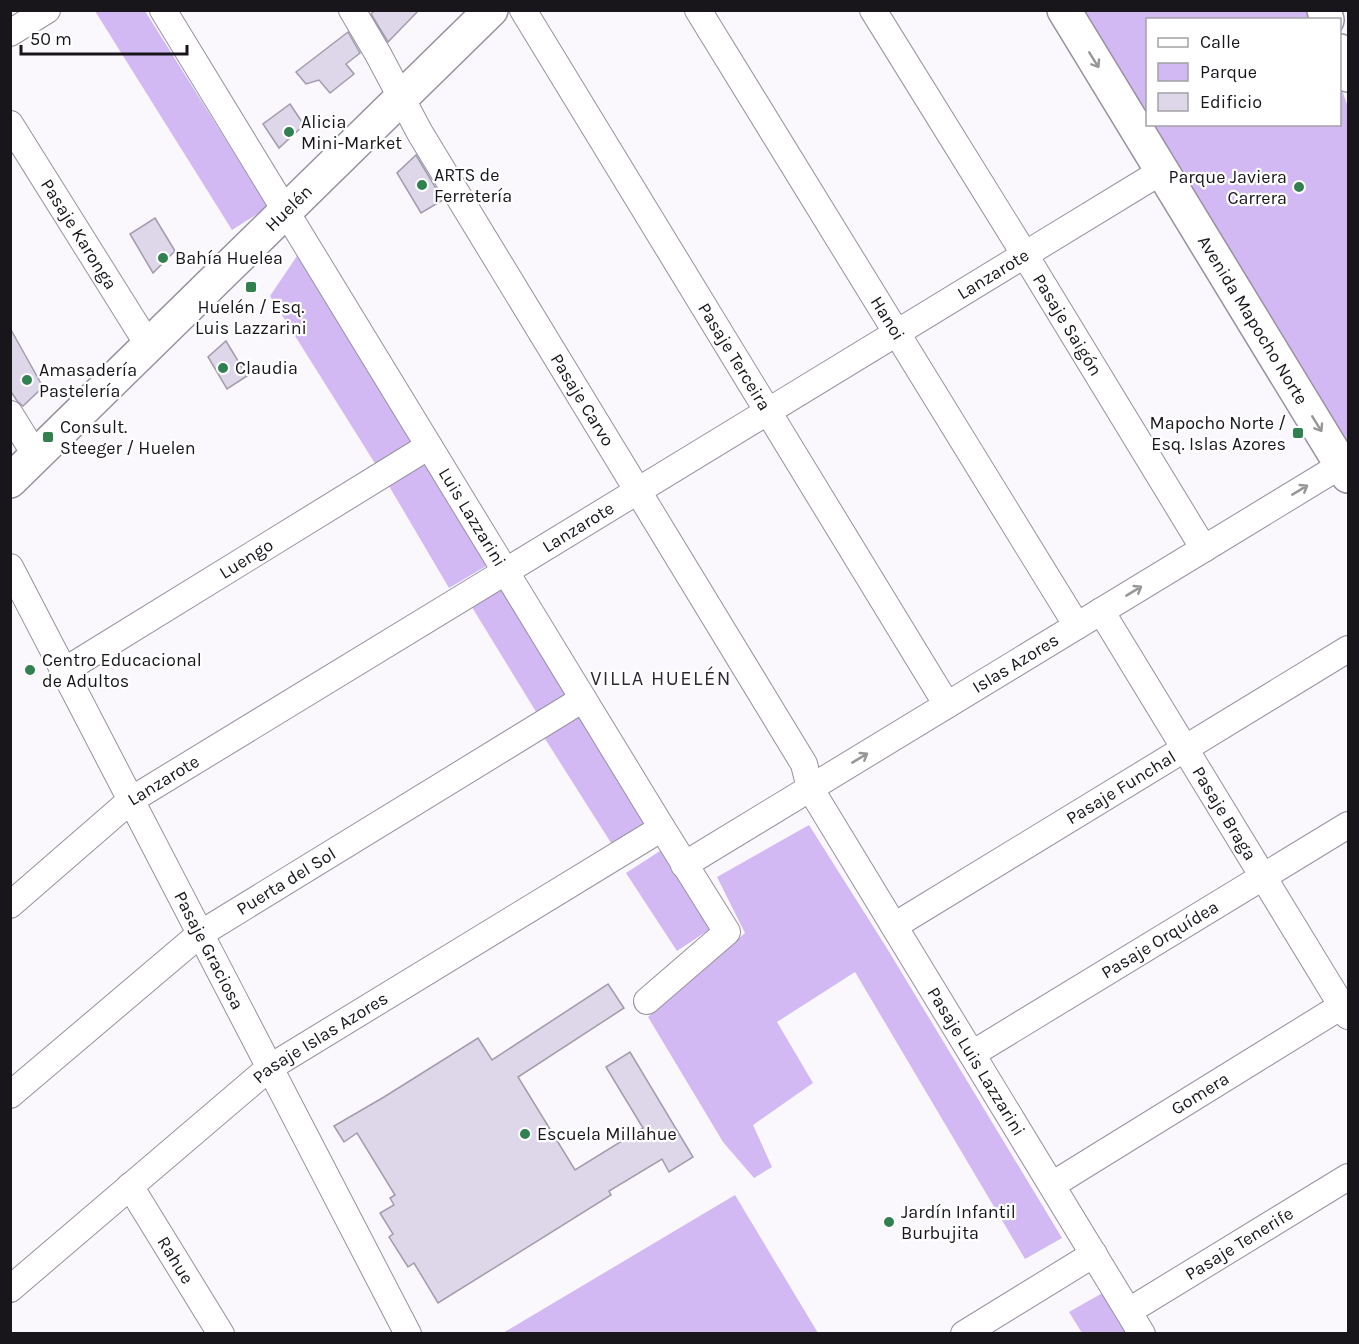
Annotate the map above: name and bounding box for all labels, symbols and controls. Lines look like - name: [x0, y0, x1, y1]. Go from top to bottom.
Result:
- scale bar: [21, 18, 188, 56]
- legend: [1146, 18, 1341, 126]
- text: 50 m: [30, 28, 72, 50]
- text: Calle: [1200, 31, 1240, 53]
- one-way arrow: [1089, 51, 1101, 68]
- text: Parque: [1200, 61, 1257, 83]
- text: Edificio: [1200, 91, 1262, 113]
- place label: Alicia Mini-Market: [301, 111, 402, 154]
- marker: Alicia Mini-Market: [282, 125, 296, 139]
- place label: ARTS de Ferretería: [434, 164, 512, 207]
- place label: Parque Javiera Carrera: [1168, 166, 1287, 209]
- street label: Pasaje Karonga: [36, 175, 122, 294]
- marker: ARTS de Ferretería: [415, 178, 429, 192]
- street label: Huelén: [260, 180, 317, 236]
- marker: Parque Javiera Carrera: [1292, 180, 1306, 194]
- street label: Avenida Mapocho Norte: [1193, 231, 1313, 408]
- street label: Lanzarote: [953, 244, 1033, 304]
- place label: Bahía Huelea: [175, 247, 283, 269]
- marker: Bahía Huelea: [156, 251, 170, 265]
- street label: Pasaje Saigón: [1028, 270, 1107, 380]
- marker: Huelén / Esq. Luis Lazzarini: [244, 280, 258, 294]
- street label: Hanoi: [866, 292, 910, 345]
- place label: Huelén / Esq. Luis Lazzarini: [195, 296, 307, 339]
- street label: Pasaje Terceira: [693, 299, 776, 415]
- street label: Pasaje Carvo: [546, 349, 619, 450]
- place label: Claudia: [235, 357, 298, 379]
- place label: Amasadería Pastelería: [39, 359, 137, 402]
- marker: Claudia: [216, 361, 230, 375]
- marker: Amasadería Pastelería: [20, 373, 34, 387]
- place label: Mapocho Norte / Esq. Islas Azores: [1150, 412, 1286, 455]
- one-way arrow: [1310, 415, 1323, 432]
- place label: Consult. Steeger / Huelen: [60, 416, 196, 459]
- marker: Mapocho Norte / Esq. Islas Azores: [1291, 426, 1305, 440]
- marker: Consult. Steeger / Huelen: [41, 430, 55, 444]
- street label: Luis Lazzarini: [434, 464, 511, 571]
- one-way arrow: [1291, 483, 1308, 495]
- street label: Lanzarote: [538, 497, 618, 557]
- street label: Luengo: [215, 534, 277, 584]
- one-way arrow: [1125, 585, 1142, 597]
- street label: Islas Azores: [968, 629, 1063, 698]
- place label: Centro Educacional de Adultos: [42, 649, 202, 692]
- marker: Centro Educacional de Adultos: [23, 663, 37, 677]
- district label: VILLA HUELÉN: [590, 666, 732, 690]
- street label: Pasaje Funchal: [1062, 746, 1180, 829]
- street label: Lanzarote: [123, 750, 203, 811]
- one-way arrow: [851, 752, 868, 764]
- street label: Pasaje Braga: [1187, 762, 1261, 864]
- street label: Puerta del Sol: [232, 842, 340, 920]
- street label: Pasaje Graciosa: [169, 888, 249, 1013]
- street label: Pasaje Orquídea: [1097, 896, 1223, 984]
- street label: Pasaje Luis Lazzarini: [923, 983, 1030, 1140]
- street label: Pasaje Islas Azores: [248, 987, 392, 1088]
- street label: Gomera: [1167, 1067, 1233, 1120]
- place label: Escuela Millahue: [537, 1123, 677, 1145]
- marker: Escuela Millahue: [518, 1127, 532, 1141]
- place label: Jardín Infantil Burbujita: [901, 1201, 1016, 1244]
- street label: Pasaje Tenerife: [1181, 1202, 1297, 1285]
- marker: Jardín Infantil Burbujita: [882, 1215, 896, 1229]
- street label: Rahue: [153, 1232, 199, 1288]

